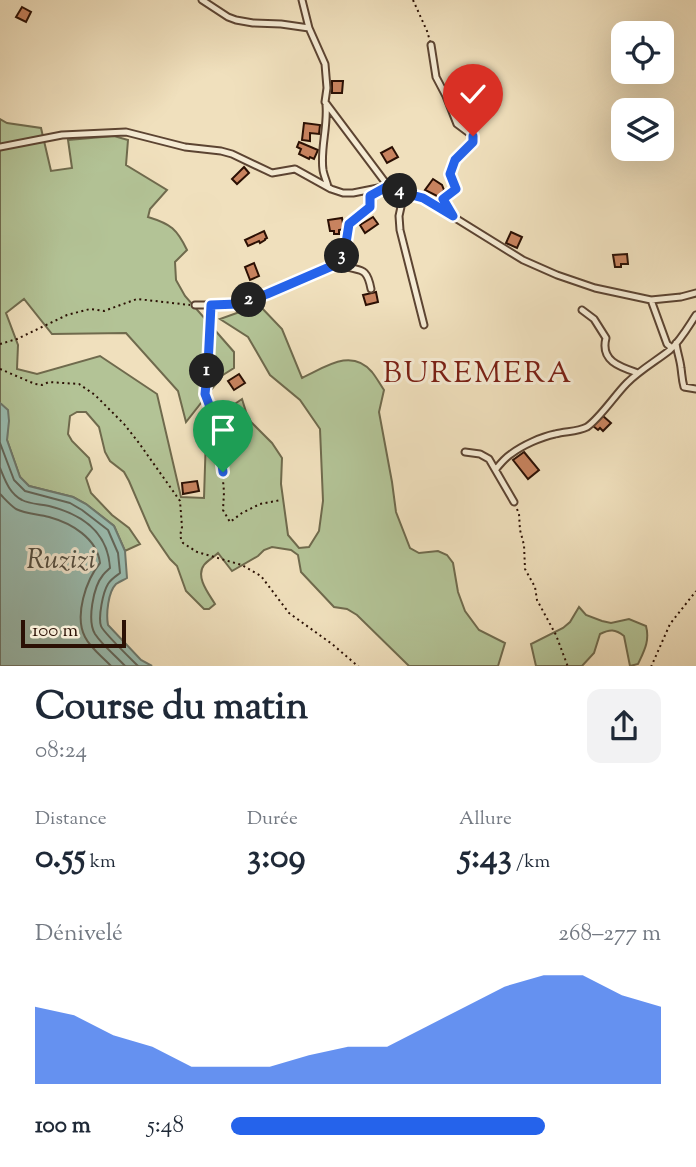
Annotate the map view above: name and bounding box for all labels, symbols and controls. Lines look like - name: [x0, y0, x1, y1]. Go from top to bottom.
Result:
- map controls: [611, 21, 674, 161]
- button: locate: [611, 21, 674, 84]
- pin: [443, 64, 503, 136]
- icon: check: [454, 75, 492, 113]
- button: layers: [611, 98, 674, 161]
- pin: 4: [382, 174, 418, 208]
- text: 4: [395, 177, 404, 204]
- pin: 3: [324, 238, 360, 274]
- text: 3: [338, 242, 345, 269]
- pin: 2: [232, 282, 266, 318]
- text: 2: [244, 286, 253, 313]
- district label: BUREMERA: [383, 353, 573, 396]
- pin: 1: [190, 354, 224, 388]
- text: 1: [203, 357, 210, 384]
- pin: [193, 400, 253, 472]
- icon: arrive: [204, 411, 242, 449]
- water label: Ruzizi: [26, 541, 96, 581]
- scale bar: [21, 618, 126, 649]
- text: 100 m: [32, 618, 78, 645]
- text: Course du matin: [35, 682, 308, 736]
- button: share: [587, 689, 661, 763]
- text: 08:24: [35, 735, 87, 768]
- text: Distance: [35, 806, 107, 833]
- text: Durée: [247, 806, 298, 833]
- text: Allure: [459, 806, 512, 833]
- text: 0.55: [35, 833, 86, 884]
- text: 3:09: [247, 833, 305, 884]
- text: 5:43: [459, 833, 512, 884]
- text: km: [86, 849, 116, 876]
- text: /km: [512, 849, 550, 876]
- text: Dénivelé: [35, 918, 123, 951]
- text: 268–277 m: [558, 918, 661, 951]
- text: 100 m: [35, 1110, 91, 1143]
- text: 5:48: [147, 1110, 184, 1143]

